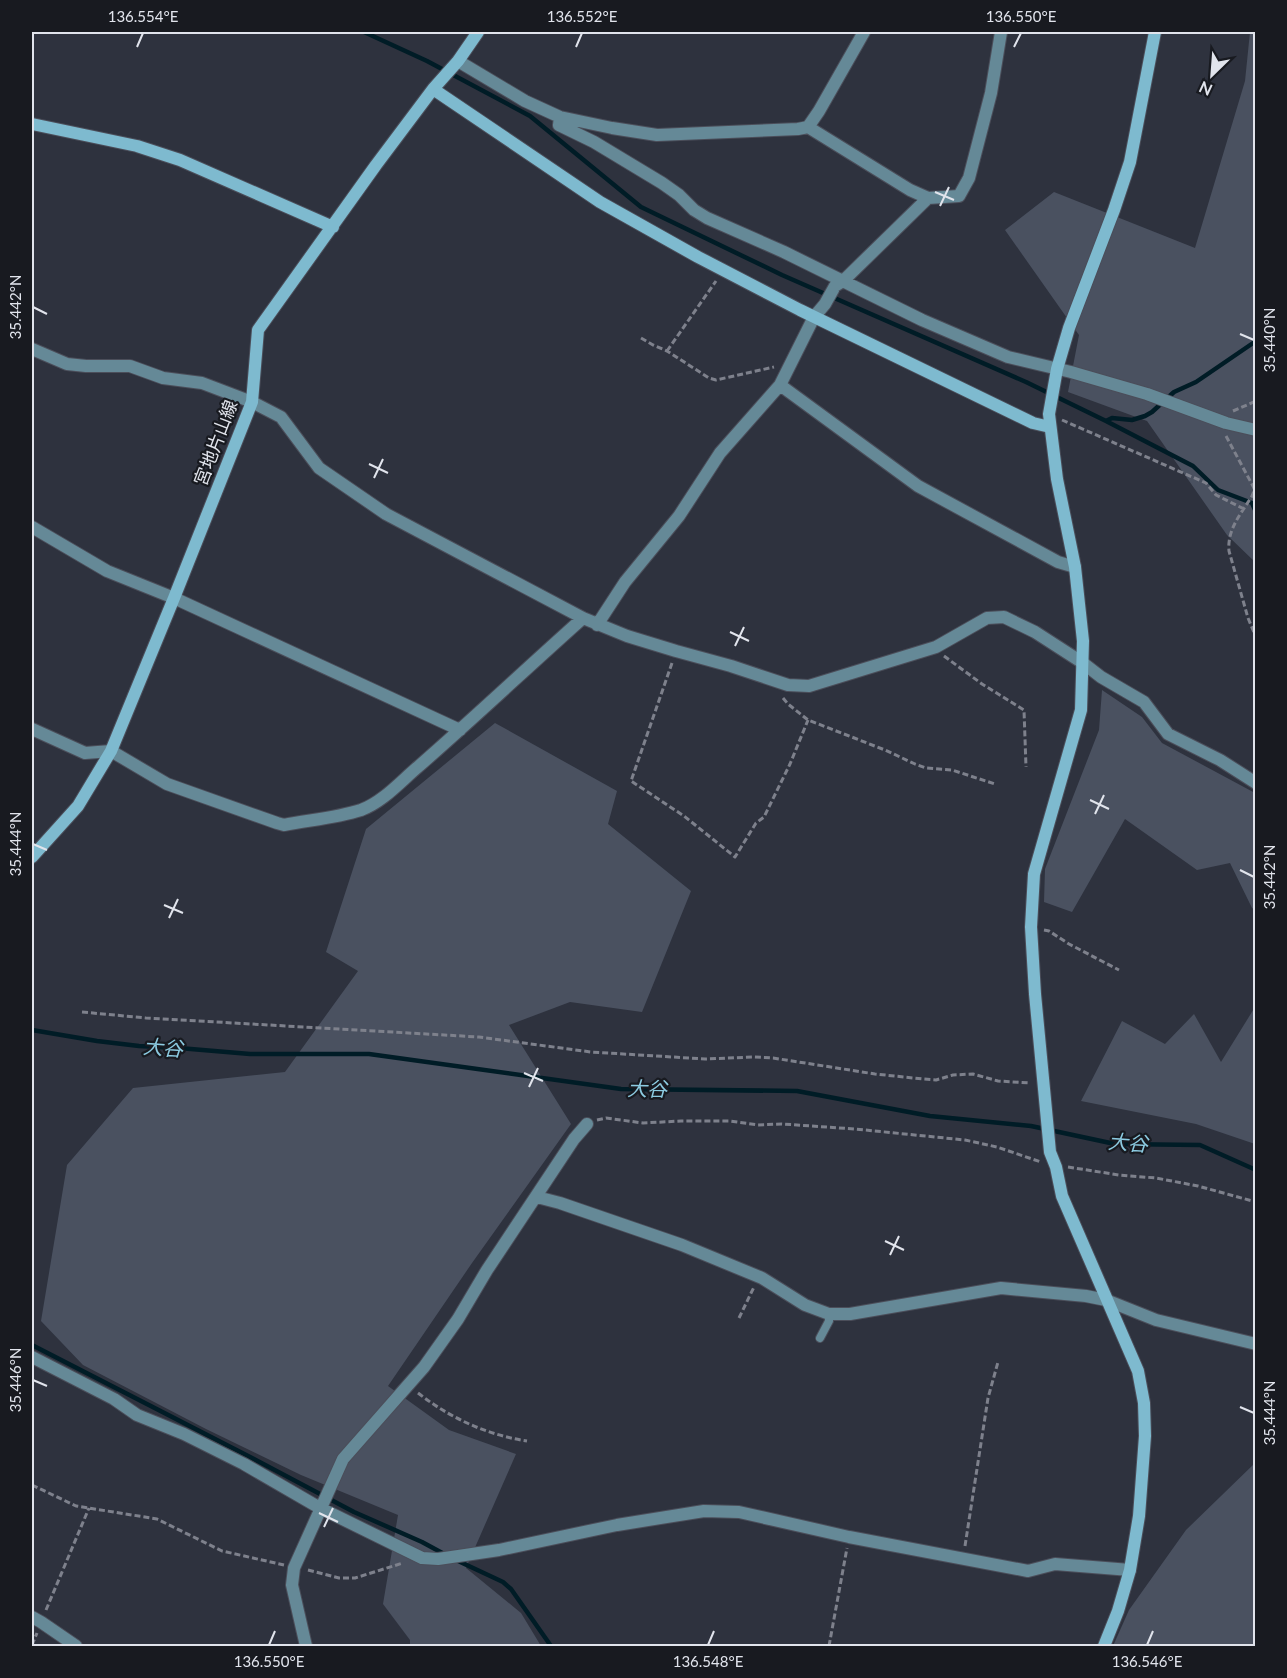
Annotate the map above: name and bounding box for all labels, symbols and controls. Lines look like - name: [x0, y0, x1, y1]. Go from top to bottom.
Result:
- text: 136.554°E: [108, 7, 178, 25]
- text: 136.552°E: [547, 7, 617, 25]
- text: 136.550°E: [986, 7, 1056, 25]
- north arrow: [1182, 45, 1242, 105]
- text: N: [1196, 78, 1215, 100]
- text: 35.442°N: [6, 275, 24, 339]
- text: 35.440°N: [1260, 308, 1278, 372]
- street label: 宮地片山線: [189, 397, 241, 489]
- text: 35.444°N: [6, 812, 24, 876]
- text: 35.442°N: [1260, 845, 1278, 909]
- water label: 大谷: [142, 1034, 186, 1061]
- water label: 大谷: [627, 1076, 669, 1100]
- water label: 大谷: [1107, 1129, 1151, 1156]
- text: 35.446°N: [6, 1348, 24, 1412]
- text: 35.444°N: [1260, 1381, 1278, 1445]
- text: 136.550°E: [234, 1652, 304, 1670]
- text: 136.548°E: [673, 1652, 743, 1670]
- text: 136.546°E: [1112, 1652, 1182, 1670]

